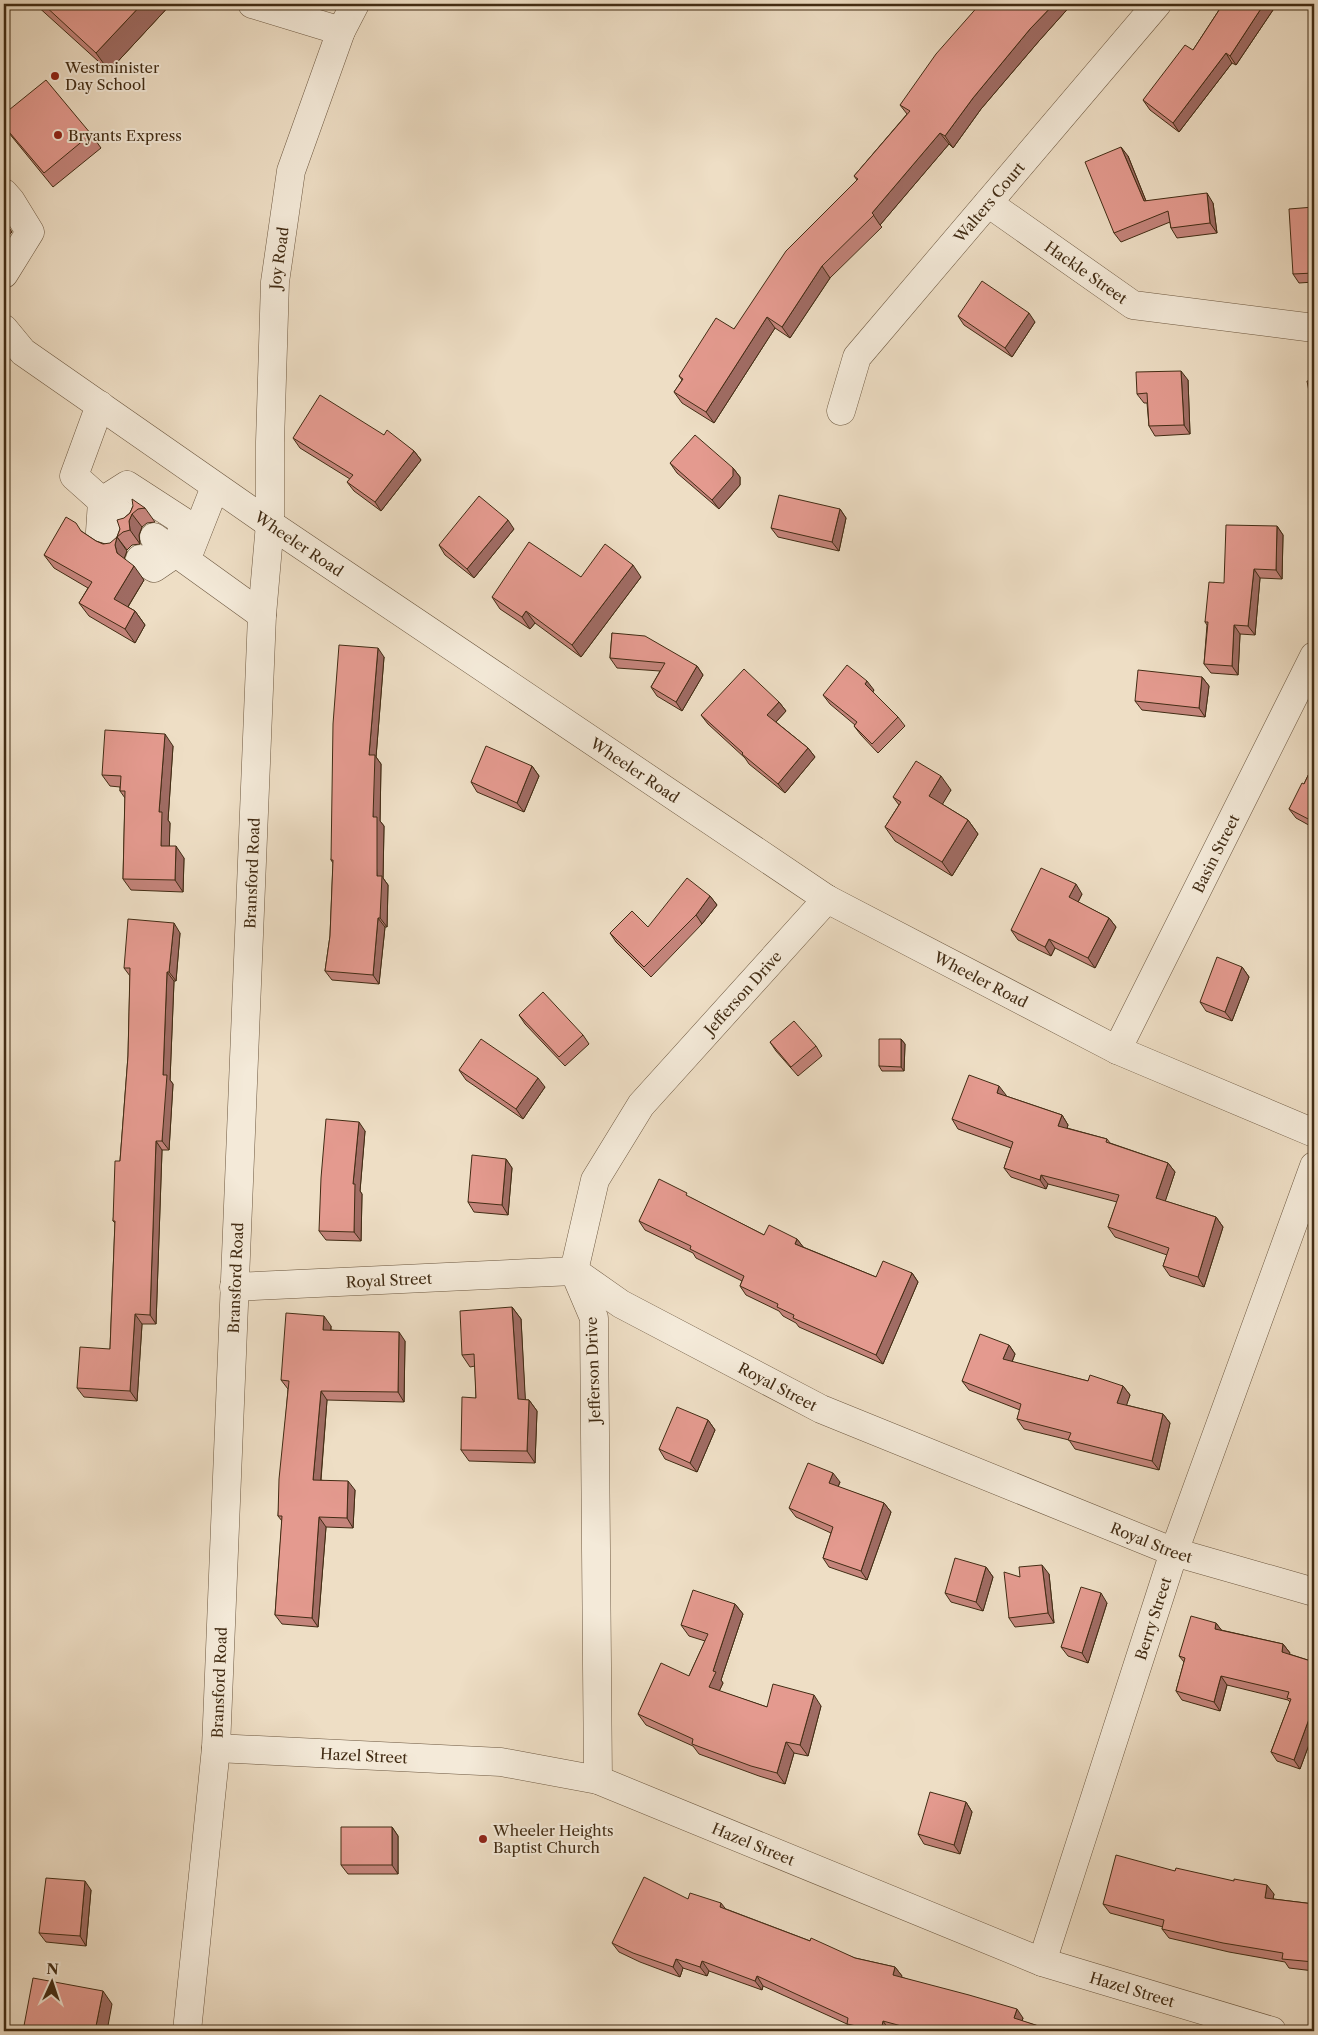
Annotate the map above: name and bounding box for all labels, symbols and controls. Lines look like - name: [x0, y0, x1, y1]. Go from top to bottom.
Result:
- place label: Westminister Day School: [64, 58, 160, 94]
- marker: Westminister Day School: [49, 70, 61, 82]
- place label: Bryants Express: [68, 126, 182, 145]
- marker: Bryants Express: [52, 129, 64, 141]
- street label: Walters Court: [949, 157, 1029, 247]
- street label: Joy Road: [265, 226, 292, 292]
- street label: Hackle Street: [1041, 236, 1132, 308]
- street label: Wheeler Road: [250, 506, 347, 580]
- street label: Wheeler Road: [586, 733, 683, 806]
- street label: Basin Street: [1188, 810, 1243, 896]
- street label: Bransford Road: [240, 817, 263, 929]
- street label: Jefferson Drive: [698, 947, 785, 1040]
- street label: Wheeler Road: [930, 947, 1031, 1011]
- street label: Bransford Road: [223, 1222, 247, 1334]
- street label: Royal Street: [345, 1268, 433, 1291]
- street label: Jefferson Drive: [582, 1316, 604, 1426]
- street label: Royal Street: [735, 1358, 821, 1415]
- street label: Royal Street: [1108, 1518, 1195, 1566]
- street label: Berry Street: [1130, 1574, 1175, 1662]
- street label: Bransford Road: [207, 1627, 230, 1739]
- street label: Hazel Street: [319, 1744, 409, 1767]
- street label: Hazel Street: [709, 1818, 798, 1869]
- place label: Wheeler Heights Baptist Church: [492, 1821, 614, 1857]
- marker: Wheeler Heights Baptist Church: [477, 1833, 489, 1845]
- north arrow: [28, 1958, 78, 2008]
- text: N: [46, 1960, 59, 1978]
- street label: Hazel Street: [1087, 1967, 1178, 2011]

